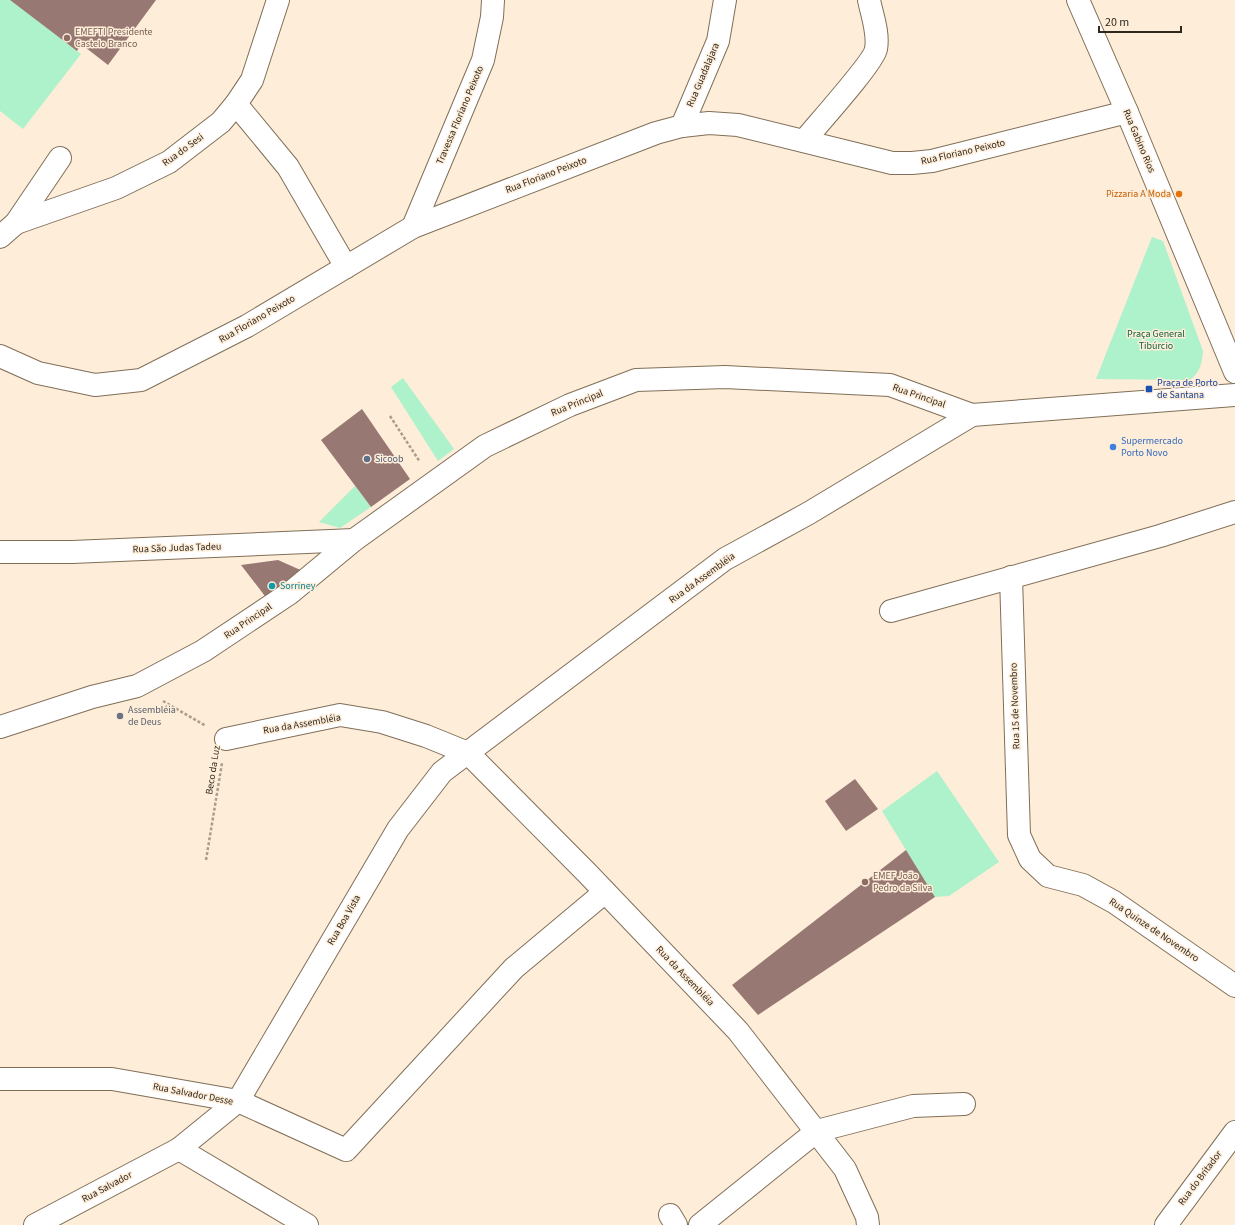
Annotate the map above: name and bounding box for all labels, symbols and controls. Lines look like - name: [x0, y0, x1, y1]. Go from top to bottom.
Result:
- scale bar: [1099, 8, 1181, 34]
- text: 20 m: [1105, 14, 1129, 31]
- place label: EMEFTI Presidente Castelo Branco: [75, 25, 153, 51]
- marker: EMEFTI Presidente Castelo Branco: [62, 33, 72, 43]
- street label: Rua Guadalajara: [683, 41, 723, 109]
- street label: Travessa Floriano Peixoto: [433, 63, 487, 167]
- street label: Rua Gabino Rios: [1119, 107, 1159, 175]
- street label: Rua do Sesi: [159, 130, 207, 170]
- street label: Rua Floriano Peixoto: [920, 136, 1006, 168]
- street label: Rua Floriano Peixoto: [503, 153, 589, 197]
- place label: Pizzaria A Moda: [1106, 187, 1171, 201]
- marker: Pizzaria A Moda: [1174, 189, 1184, 199]
- street label: Rua Floriano Peixoto: [216, 291, 298, 347]
- park label: Praça General Tibúrcio: [1127, 327, 1185, 353]
- place label: Praça de Porto de Santana: [1157, 376, 1218, 402]
- street label: Rua Principal: [891, 380, 948, 412]
- marker: Praça de Porto de Santana: [1144, 384, 1154, 394]
- street label: Rua Principal: [549, 386, 606, 420]
- place label: Supermercado Porto Novo: [1121, 434, 1183, 460]
- marker: Supermercado Porto Novo: [1108, 442, 1118, 452]
- place label: Sicoob: [375, 452, 404, 466]
- marker: Sicoob: [362, 454, 372, 464]
- street label: Rua São Judas Tadeu: [132, 539, 222, 557]
- street label: Rua da Assembléia: [666, 549, 738, 607]
- place label: Sorriney: [280, 579, 316, 593]
- marker: Sorriney: [267, 581, 277, 591]
- street label: Rua Principal: [221, 600, 275, 642]
- street label: Rua 15 de Novembro: [1006, 662, 1024, 750]
- place label: Assembléia de Deus: [128, 703, 176, 729]
- street label: Rua da Assembléia: [262, 710, 342, 738]
- marker: Assembléia de Deus: [115, 711, 125, 721]
- street label: Beco da Luz: [202, 744, 224, 796]
- place label: EMEF João Pedro da Silva: [873, 869, 932, 895]
- marker: EMEF João Pedro da Silva: [860, 877, 870, 887]
- street label: Rua Boa Vista: [324, 892, 364, 948]
- street label: Rua Quinze de Novembro: [1106, 895, 1202, 965]
- street label: Rua da Assembléia: [653, 943, 717, 1009]
- street label: Rua Salvador Desse: [152, 1079, 234, 1109]
- street label: Rua do Britador: [1175, 1147, 1226, 1208]
- street label: Rua Salvador: [79, 1168, 135, 1206]

